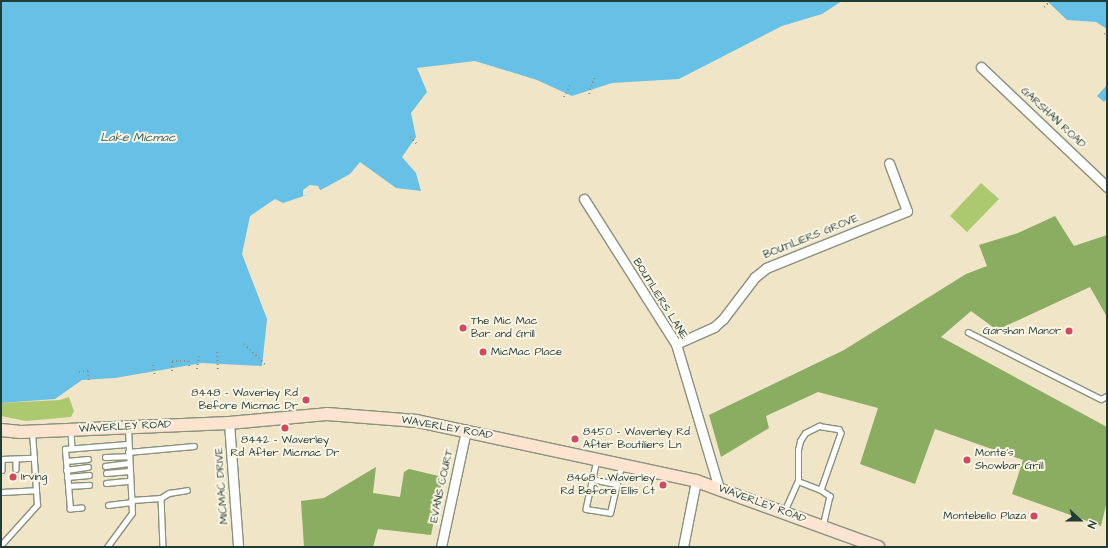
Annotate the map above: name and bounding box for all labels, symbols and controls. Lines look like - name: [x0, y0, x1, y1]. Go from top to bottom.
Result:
- street label: GARSHAN ROAD: [1018, 85, 1088, 151]
- water label: Lake Micmac: [100, 131, 176, 145]
- street label: BOUTILIERS GROVE: [762, 212, 860, 262]
- street label: BOUTILIERS LANE: [630, 256, 690, 342]
- place label: The Mic Mac Bar and Grill: [471, 315, 537, 341]
- marker: The Mic Mac Bar and Grill: [458, 323, 468, 333]
- place label: Garshan Manor: [983, 324, 1061, 338]
- marker: Garshan Manor: [1064, 326, 1074, 336]
- place label: MicMac Place: [491, 345, 562, 359]
- marker: MicMac Place: [478, 347, 488, 357]
- place label: 8448 - Waverley Rd Before Micmac Dr: [191, 387, 298, 413]
- marker: 8448 - Waverley Rd Before Micmac Dr: [301, 395, 311, 405]
- street label: WAVERLEY ROAD: [400, 413, 494, 443]
- street label: WAVERLEY ROAD: [78, 418, 172, 436]
- marker: 8442 - Waverley Rd After Micmac Dr: [280, 423, 290, 433]
- place label: 8450 - Waverley Rd After Boutiliers Ln: [583, 426, 690, 452]
- place label: 8442 - Waverley Rd After Micmac Dr: [231, 434, 339, 460]
- marker: 8450 - Waverley Rd After Boutiliers Ln: [570, 434, 580, 444]
- street label: MICMAC DRIVE: [213, 447, 231, 525]
- place label: Monte's Showbar Grill: [975, 447, 1044, 473]
- street label: EVANS COURT: [428, 448, 456, 524]
- marker: Monte's Showbar Grill: [962, 455, 972, 465]
- place label: Irving: [21, 470, 47, 484]
- marker: Irving: [8, 472, 18, 482]
- place label: 8468 - Waverley Rd Before Ellis Ct: [560, 472, 655, 498]
- marker: 8468 - Waverley Rd Before Ellis Ct: [658, 480, 668, 490]
- street label: WAVERLEY ROAD: [716, 482, 808, 526]
- north arrow: [1060, 500, 1100, 540]
- place label: Montebello Plaza: [943, 509, 1026, 523]
- marker: Montebello Plaza: [1029, 511, 1039, 521]
- text: N: [1083, 519, 1100, 530]

